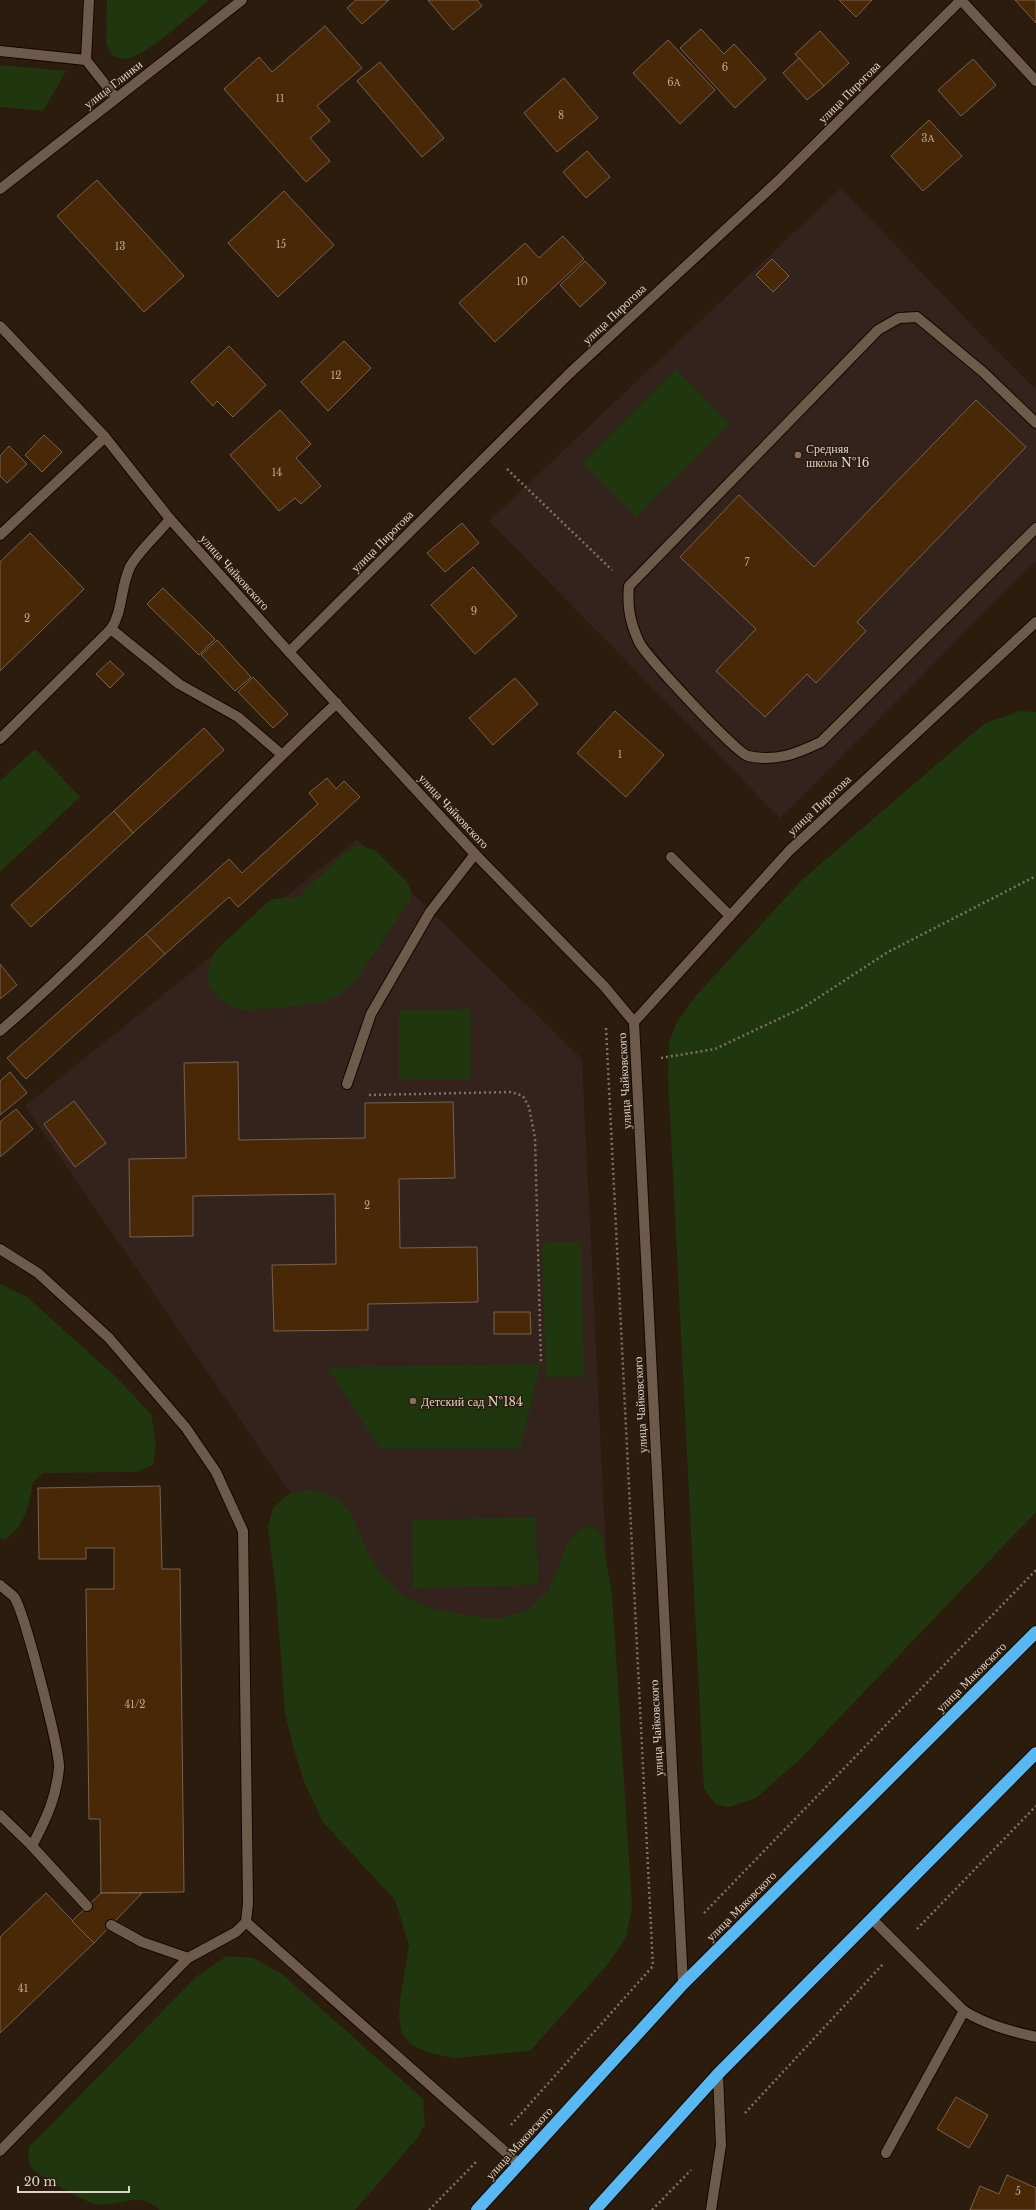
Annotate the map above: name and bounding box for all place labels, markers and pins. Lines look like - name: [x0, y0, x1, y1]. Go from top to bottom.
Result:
- place label: Средняя школа №16: [806, 441, 870, 470]
- marker: Средняя школа №16: [793, 450, 803, 460]
- place label: Детский сад №184: [421, 1394, 523, 1409]
- marker: Детский сад №184: [408, 1396, 418, 1406]

